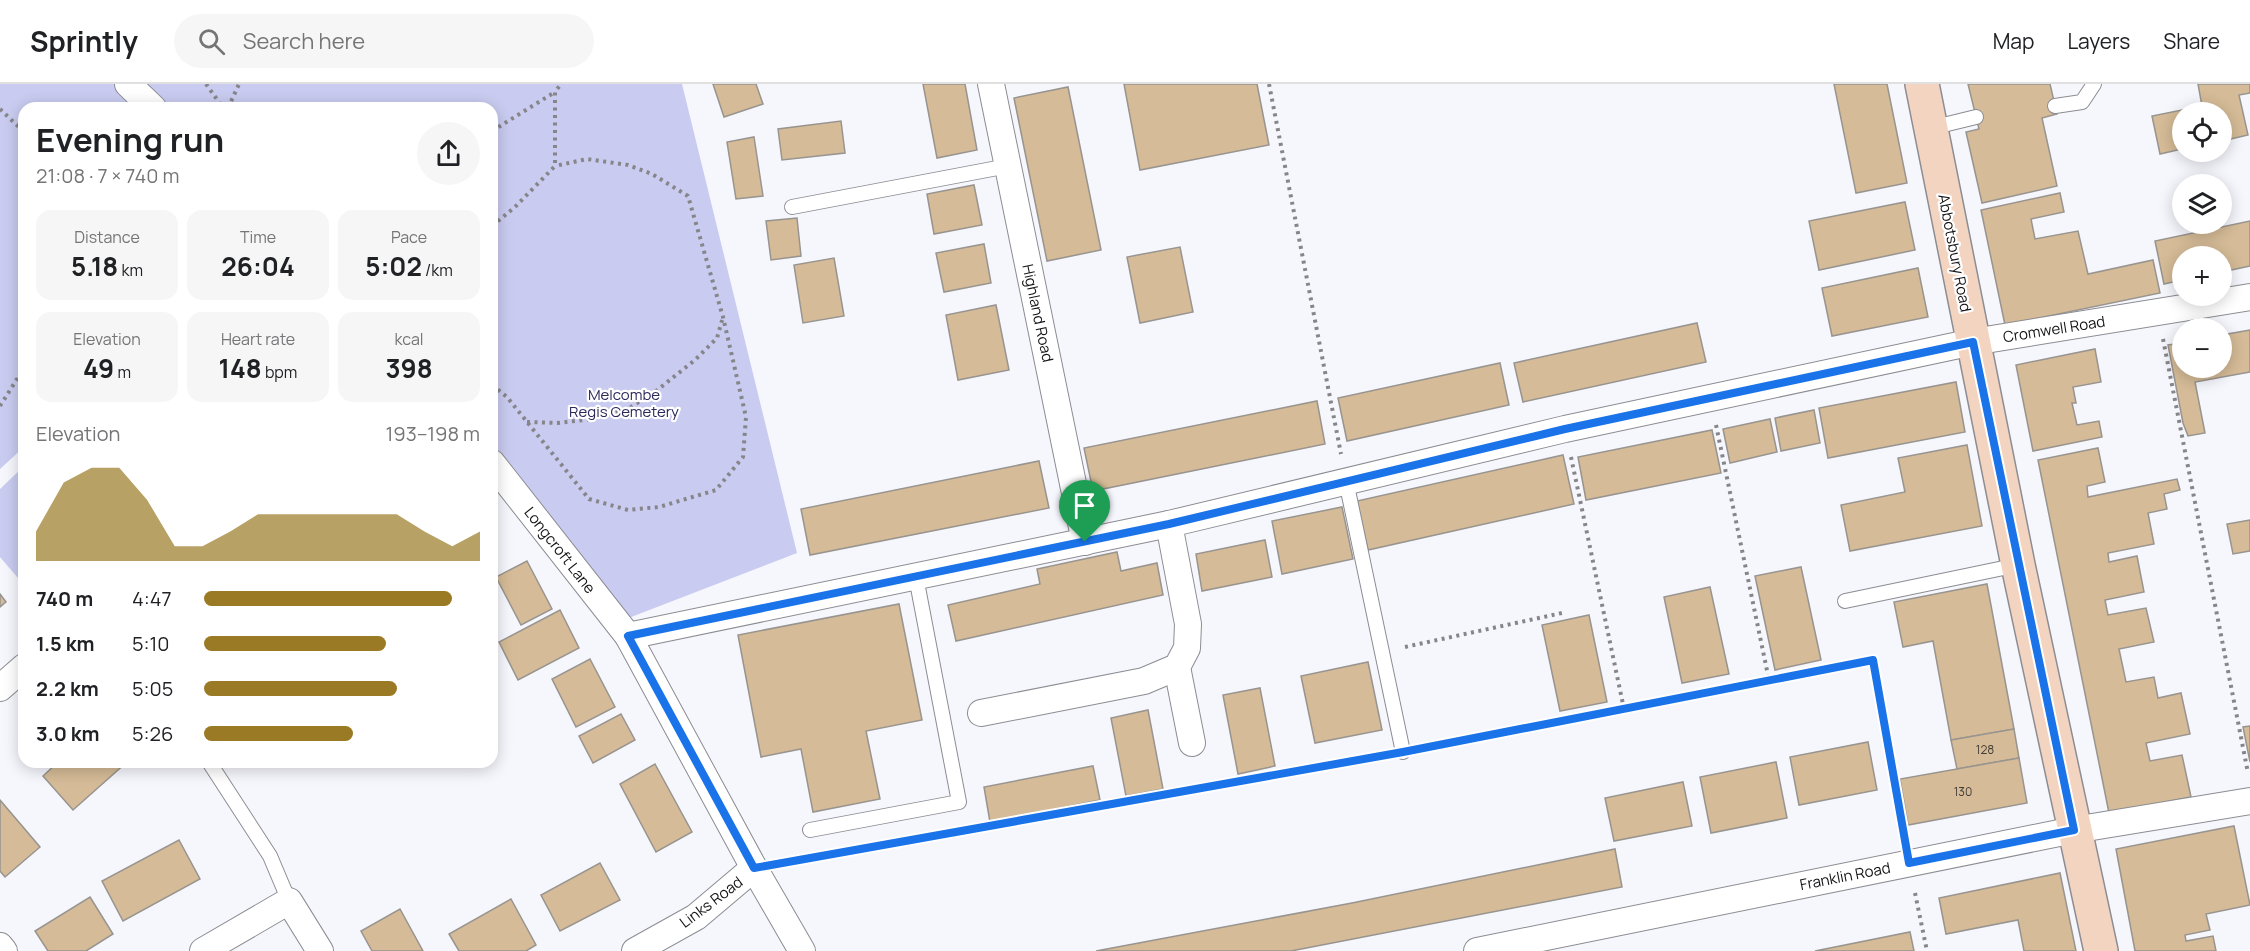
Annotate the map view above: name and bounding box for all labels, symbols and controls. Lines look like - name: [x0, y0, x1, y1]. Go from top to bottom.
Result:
- search box: [174, 14, 594, 68]
- text: Sprintly: [30, 22, 138, 60]
- icon: search: [195, 25, 228, 58]
- text: Search here: [243, 26, 365, 56]
- text: Map: [1993, 27, 2034, 55]
- text: Layers: [2067, 27, 2130, 55]
- text: Share: [2163, 27, 2220, 55]
- map controls: [2172, 102, 2232, 378]
- button: locate: [2172, 102, 2232, 162]
- text: Evening run: [36, 117, 224, 162]
- button: share: [417, 122, 480, 185]
- text: 21:08 · 7 × 740 m: [36, 162, 180, 189]
- button: layers: [2172, 174, 2232, 234]
- street label: Abbotsbury Road: [1933, 192, 1977, 314]
- text: Distance: [74, 226, 140, 248]
- text: Time: [240, 226, 276, 248]
- text: Pace: [391, 226, 427, 248]
- button: +: [2172, 246, 2232, 306]
- text: 5.18: [71, 248, 118, 284]
- text: 26:04: [221, 248, 295, 284]
- text: 5:02: [365, 248, 422, 284]
- text: km: [118, 259, 143, 281]
- text: /km: [422, 259, 453, 281]
- street label: Highland Road: [1017, 262, 1059, 364]
- street label: Cromwell Road: [2001, 311, 2107, 347]
- button: −: [2172, 318, 2232, 378]
- text: Elevation: [73, 328, 141, 350]
- text: Heart rate: [221, 328, 295, 350]
- text: kcal: [394, 328, 424, 350]
- text: 49: [83, 350, 114, 386]
- text: 148: [219, 350, 262, 386]
- text: 398: [385, 350, 433, 386]
- text: m: [114, 361, 131, 383]
- text: bpm: [262, 361, 297, 383]
- park label: Melcombe Regis Cemetery: [569, 384, 679, 422]
- text: Elevation: [36, 420, 120, 447]
- text: 193–198 m: [386, 420, 480, 447]
- pin: [1059, 480, 1110, 542]
- icon: arrive: [1068, 489, 1101, 522]
- street label: Longcroft Lane: [519, 502, 601, 598]
- text: 740 m: [36, 585, 93, 612]
- text: 4:47: [132, 585, 172, 612]
- text: 1.5 km: [36, 630, 95, 657]
- text: 5:10: [132, 630, 170, 657]
- text: 2.2 km: [36, 675, 99, 702]
- text: 5:05: [132, 675, 173, 702]
- text: 3.0 km: [36, 720, 100, 747]
- text: 5:26: [132, 720, 173, 747]
- house number: 128: [1976, 741, 1994, 758]
- house number: 130: [1954, 783, 1972, 800]
- street label: Franklin Road: [1798, 857, 1892, 895]
- street label: Links Road: [675, 871, 747, 933]

